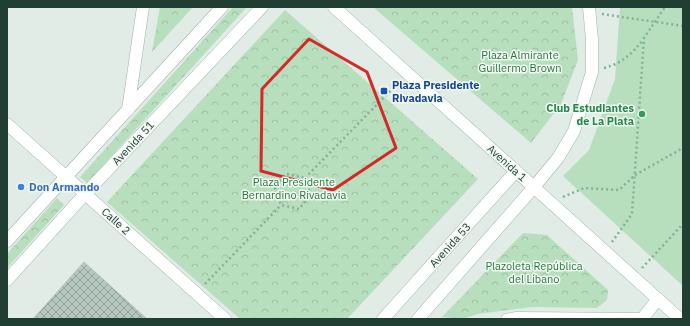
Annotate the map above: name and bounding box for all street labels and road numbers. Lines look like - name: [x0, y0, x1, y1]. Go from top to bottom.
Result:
- street label: Avenida 51: [109, 118, 157, 168]
- street label: Avenida 1: [484, 142, 530, 185]
- street label: Calle 2: [99, 204, 133, 238]
- street label: Avenida 53: [426, 220, 474, 270]

